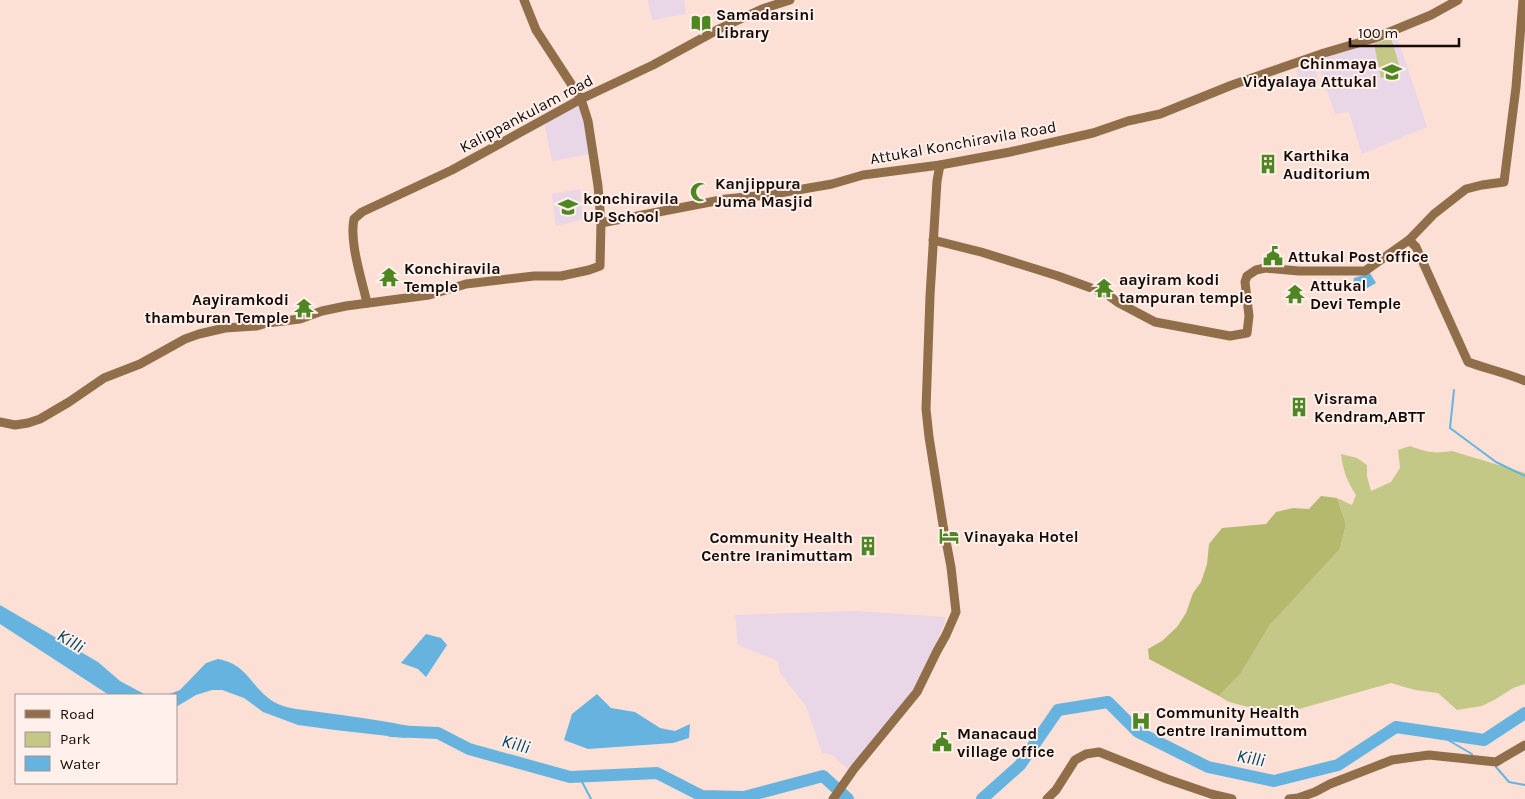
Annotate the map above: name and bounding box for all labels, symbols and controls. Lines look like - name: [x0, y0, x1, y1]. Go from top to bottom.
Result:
- place label: Samadarsini Library: [716, 5, 814, 42]
- library icon: Samadarsini Library: [690, 12, 712, 34]
- scale bar: [1350, 15, 1459, 47]
- text: 100 m: [1358, 24, 1398, 42]
- place label: Chinmaya Vidyalaya Attukal: [1243, 54, 1377, 91]
- school or university icon: Chinmaya Vidyalaya Attukal: [1381, 61, 1403, 83]
- street label: Kalippankulam road: [456, 70, 596, 157]
- street label: Attukal Konchiravila Road: [868, 117, 1058, 168]
- place label: Karthika Auditorium: [1283, 146, 1370, 183]
- building icon: Karthika Auditorium: [1257, 153, 1279, 175]
- place label: Kanjippura Juma Masjid: [715, 174, 813, 211]
- mosque icon: Kanjippura Juma Masjid: [689, 181, 711, 203]
- place label: konchiravila UP School: [583, 189, 679, 226]
- school or university icon: konchiravila UP School: [557, 196, 579, 218]
- public building icon: Attukal Post office: [1262, 245, 1284, 267]
- place label: Attukal Post office: [1288, 247, 1429, 266]
- place label: Konchiravila Temple: [404, 259, 501, 296]
- temple icon: Konchiravila Temple: [378, 266, 400, 288]
- place label: aayiram kodi tampuran temple: [1119, 270, 1252, 307]
- place label: Attukal Devi Temple: [1310, 276, 1401, 313]
- temple icon: aayiram kodi tampuran temple: [1093, 277, 1115, 299]
- temple icon: Attukal Devi Temple: [1284, 283, 1306, 305]
- place label: Aayiramkodi thamburan Temple: [145, 290, 289, 327]
- temple icon: Aayiramkodi thamburan Temple: [293, 297, 315, 319]
- place label: Visrama Kendram,ABTT: [1314, 389, 1425, 426]
- building icon: Visrama Kendram,ABTT: [1288, 396, 1310, 418]
- hotel icon: Vinayaka Hotel: [938, 525, 960, 547]
- place label: Vinayaka Hotel: [964, 527, 1079, 546]
- place label: Community Health Centre Iranimuttam: [701, 528, 853, 565]
- building icon: Community Health Centre Iranimuttam: [857, 535, 879, 557]
- water label: Killi: [53, 624, 89, 658]
- legend: [15, 694, 178, 784]
- place label: Community Health Centre Iranimuttom: [1156, 703, 1308, 740]
- text: Road: [60, 705, 95, 723]
- hospital icon: Community Health Centre Iranimuttom: [1130, 710, 1152, 732]
- place label: Manacaud village office: [957, 724, 1055, 761]
- water label: Killi: [499, 729, 533, 759]
- text: Park: [60, 730, 90, 748]
- public building icon: Manacaud village office: [931, 731, 953, 753]
- water label: Killi: [1235, 744, 1267, 772]
- text: Water: [60, 755, 101, 773]

